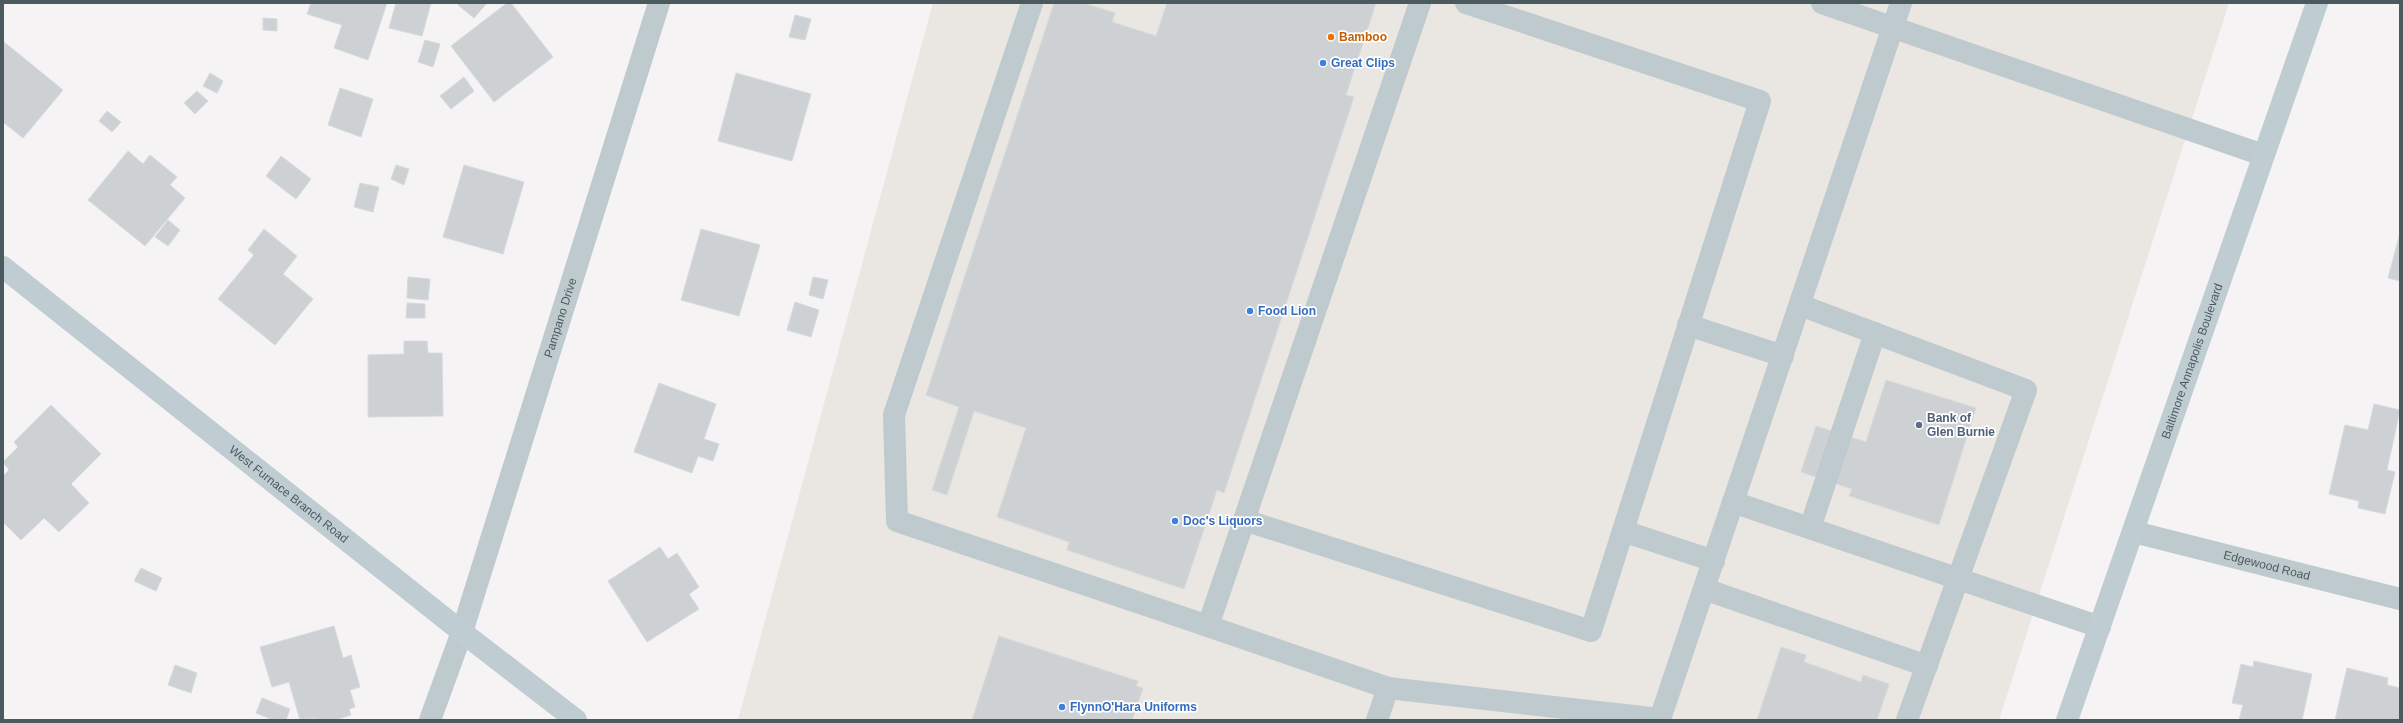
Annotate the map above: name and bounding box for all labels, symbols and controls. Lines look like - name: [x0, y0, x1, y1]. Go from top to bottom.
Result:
- place label: Bamboo: [1339, 30, 1387, 44]
- marker: Bamboo: [1326, 32, 1336, 42]
- place label: Great Clips: [1331, 56, 1395, 70]
- marker: Great Clips: [1318, 58, 1328, 68]
- street label: Pampano Drive: [541, 276, 580, 359]
- street label: Baltimore Annapolis Boulevard: [2159, 282, 2226, 441]
- place label: Food Lion: [1258, 304, 1316, 318]
- marker: Food Lion: [1245, 306, 1255, 316]
- place label: Bank of Glen Burnie: [1927, 411, 1995, 439]
- marker: Bank of Glen Burnie: [1914, 420, 1924, 430]
- street label: West Furnace Branch Road: [226, 443, 351, 546]
- place label: Doc's Liquors: [1183, 514, 1263, 528]
- marker: Doc's Liquors: [1170, 516, 1180, 526]
- street label: Edgewood Road: [2222, 548, 2312, 583]
- place label: FlynnO'Hara Uniforms: [1070, 700, 1197, 714]
- marker: FlynnO'Hara Uniforms: [1057, 702, 1067, 712]

